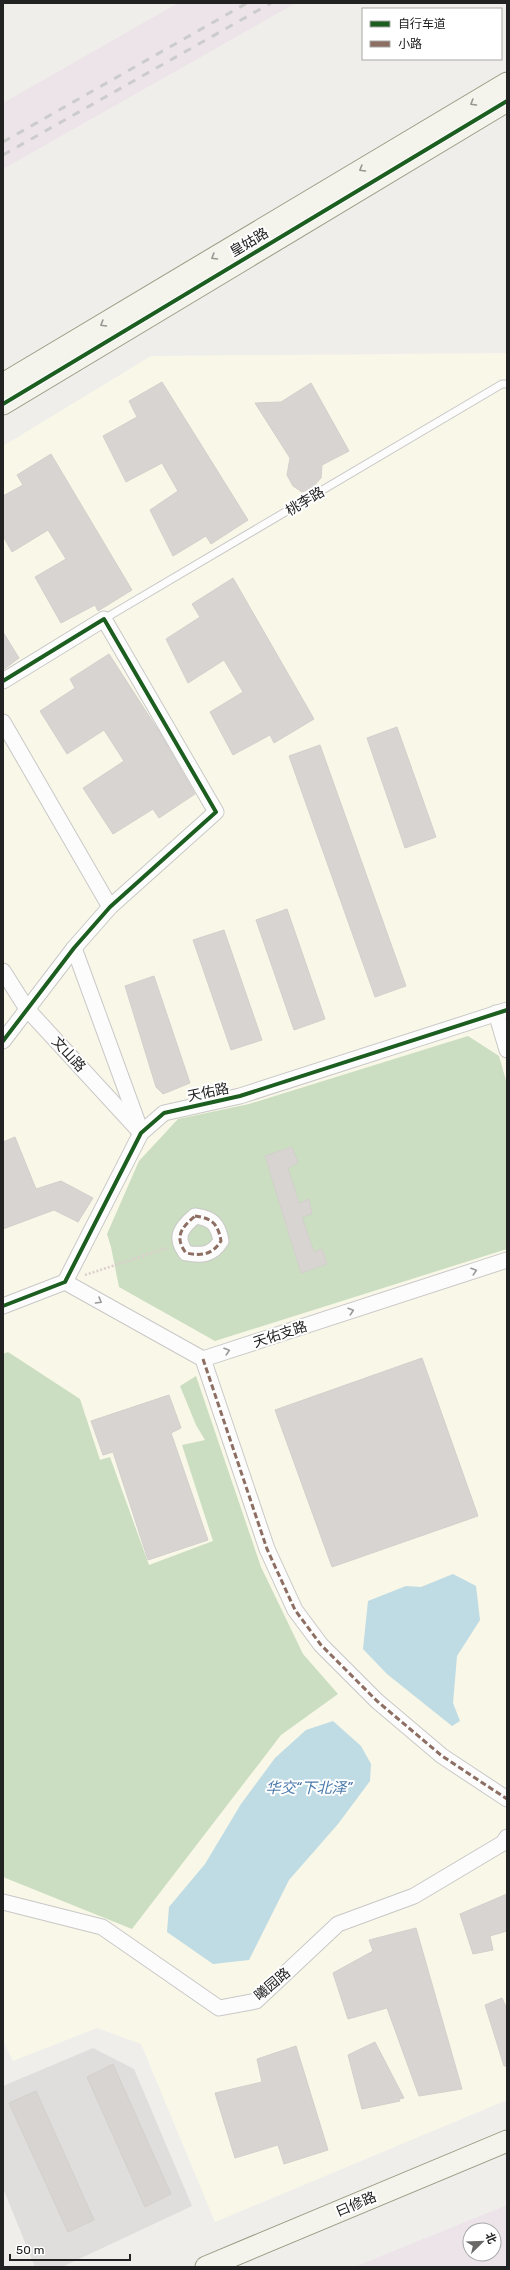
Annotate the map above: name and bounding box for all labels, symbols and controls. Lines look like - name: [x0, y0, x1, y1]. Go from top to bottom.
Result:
- legend: [362, 8, 502, 60]
- text: 自行车道: [398, 17, 446, 31]
- text: 小路: [398, 37, 422, 51]
- one-way arrow: [470, 98, 478, 105]
- one-way arrow: [359, 165, 366, 172]
- street label: 皇姑路: [227, 224, 272, 261]
- one-way arrow: [211, 253, 218, 260]
- one-way arrow: [100, 319, 107, 327]
- street label: 桃李路: [283, 483, 328, 520]
- street label: 文山路: [48, 1033, 89, 1075]
- street label: 天佑路: [186, 1080, 230, 1105]
- one-way arrow: [471, 1267, 478, 1276]
- one-way arrow: [95, 1297, 102, 1304]
- one-way arrow: [347, 1307, 354, 1316]
- street label: 天佑支路: [251, 1318, 309, 1351]
- one-way arrow: [223, 1347, 230, 1356]
- water label: 华交“下北泽”: [266, 1779, 354, 1797]
- street label: 曦园路: [251, 1964, 294, 2004]
- street label: 曰修路: [334, 2188, 379, 2220]
- north arrow: [462, 2222, 502, 2262]
- text: 北: [483, 2231, 499, 2246]
- scale bar: [10, 2236, 130, 2262]
- text: 50 m: [16, 2243, 44, 2257]

